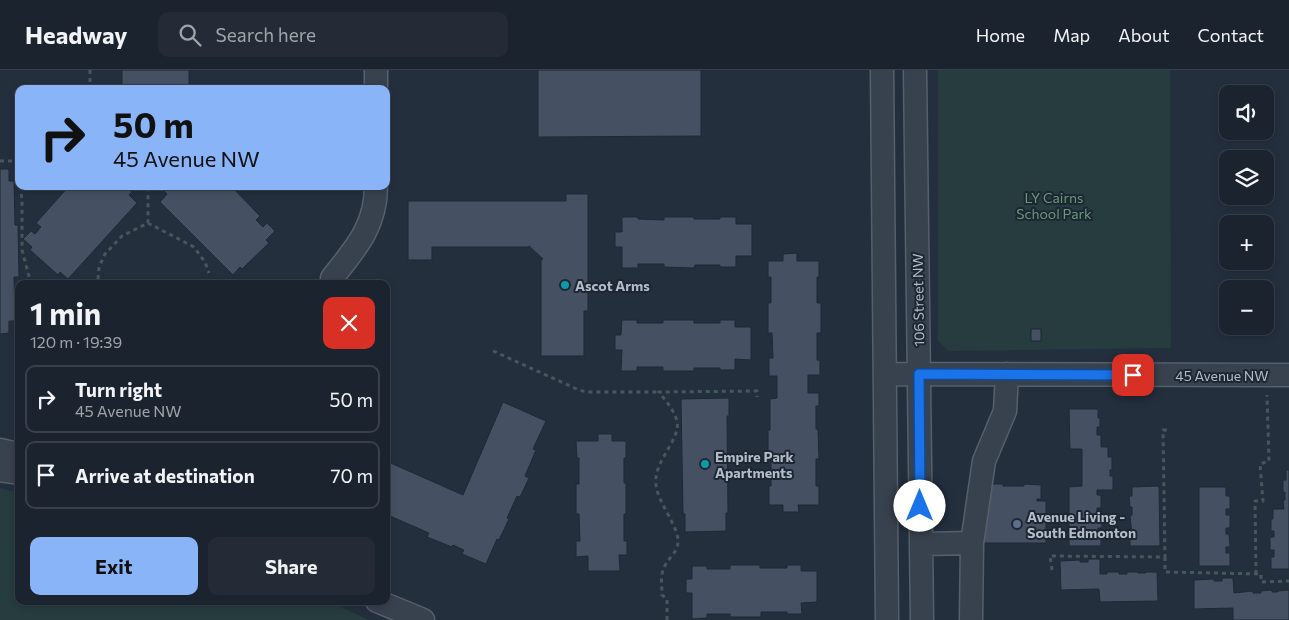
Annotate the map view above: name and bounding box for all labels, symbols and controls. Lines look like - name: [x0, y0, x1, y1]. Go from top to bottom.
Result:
- search box: [158, 12, 508, 57]
- text: Headway: [25, 20, 128, 49]
- icon: search: [176, 21, 204, 49]
- text: Search here: [216, 23, 316, 46]
- text: Home: [976, 24, 1025, 46]
- text: Map: [1053, 24, 1090, 46]
- text: About: [1118, 24, 1170, 46]
- text: Contact: [1198, 24, 1264, 46]
- map controls: [1219, 85, 1274, 335]
- button: sound: [1219, 85, 1274, 140]
- text: 50 m: [113, 102, 194, 145]
- icon: right: [30, 105, 95, 170]
- text: 45 Avenue NW: [113, 145, 260, 172]
- button: layers: [1219, 150, 1274, 205]
- park label: LY Cairns School Park: [1016, 189, 1092, 222]
- button: +: [1219, 215, 1274, 270]
- street label: 106 Street NW: [909, 253, 927, 347]
- place label: Ascot Arms: [575, 277, 650, 294]
- marker: Ascot Arms: [559, 279, 571, 291]
- button: −: [1219, 280, 1274, 335]
- text: 1 min: [30, 294, 101, 331]
- button: close: [323, 297, 375, 349]
- text: 120 m · 19:39: [30, 332, 122, 351]
- pin: [1112, 354, 1154, 396]
- icon: arrive: [1119, 361, 1147, 389]
- street label: 45 Avenue NW: [1175, 367, 1269, 384]
- text: Turn right: [75, 378, 162, 401]
- icon: right: [32, 385, 60, 413]
- text: 50 m: [329, 388, 373, 411]
- text: 45 Avenue NW: [75, 401, 182, 420]
- place label: Empire Park Apartments: [715, 448, 794, 481]
- marker: Empire Park Apartments: [699, 458, 711, 470]
- icon: arrive: [32, 461, 60, 489]
- text: Arrive at destination: [75, 464, 255, 487]
- text: 70 m: [330, 464, 373, 487]
- position arrow: [893, 479, 945, 531]
- place label: Avenue Living - South Edmonton: [1027, 508, 1136, 541]
- marker: Avenue Living - South Edmonton: [1011, 518, 1023, 530]
- button: Exit: [30, 537, 198, 595]
- button: Share: [208, 537, 375, 595]

